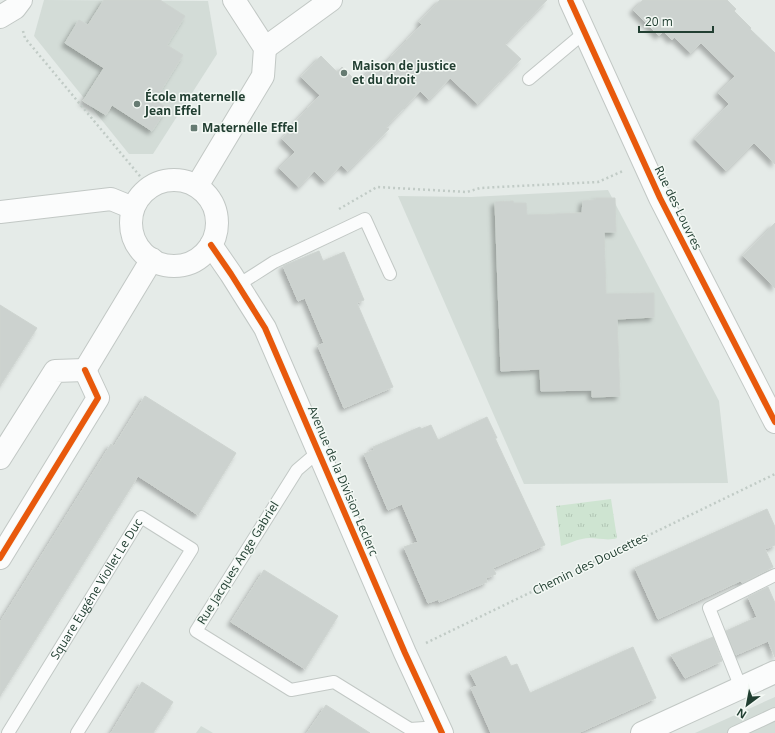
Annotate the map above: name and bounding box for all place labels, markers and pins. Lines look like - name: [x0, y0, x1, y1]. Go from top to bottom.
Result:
- place label: Maison de justice et du droit: [352, 57, 456, 88]
- marker: Maison de justice et du droit: [339, 68, 349, 78]
- place label: École maternelle Jean Effel: [144, 88, 245, 119]
- marker: École maternelle Jean Effel: [132, 99, 142, 109]
- place label: Maternelle Effel: [202, 119, 298, 136]
- marker: Maternelle Effel: [189, 123, 199, 133]

